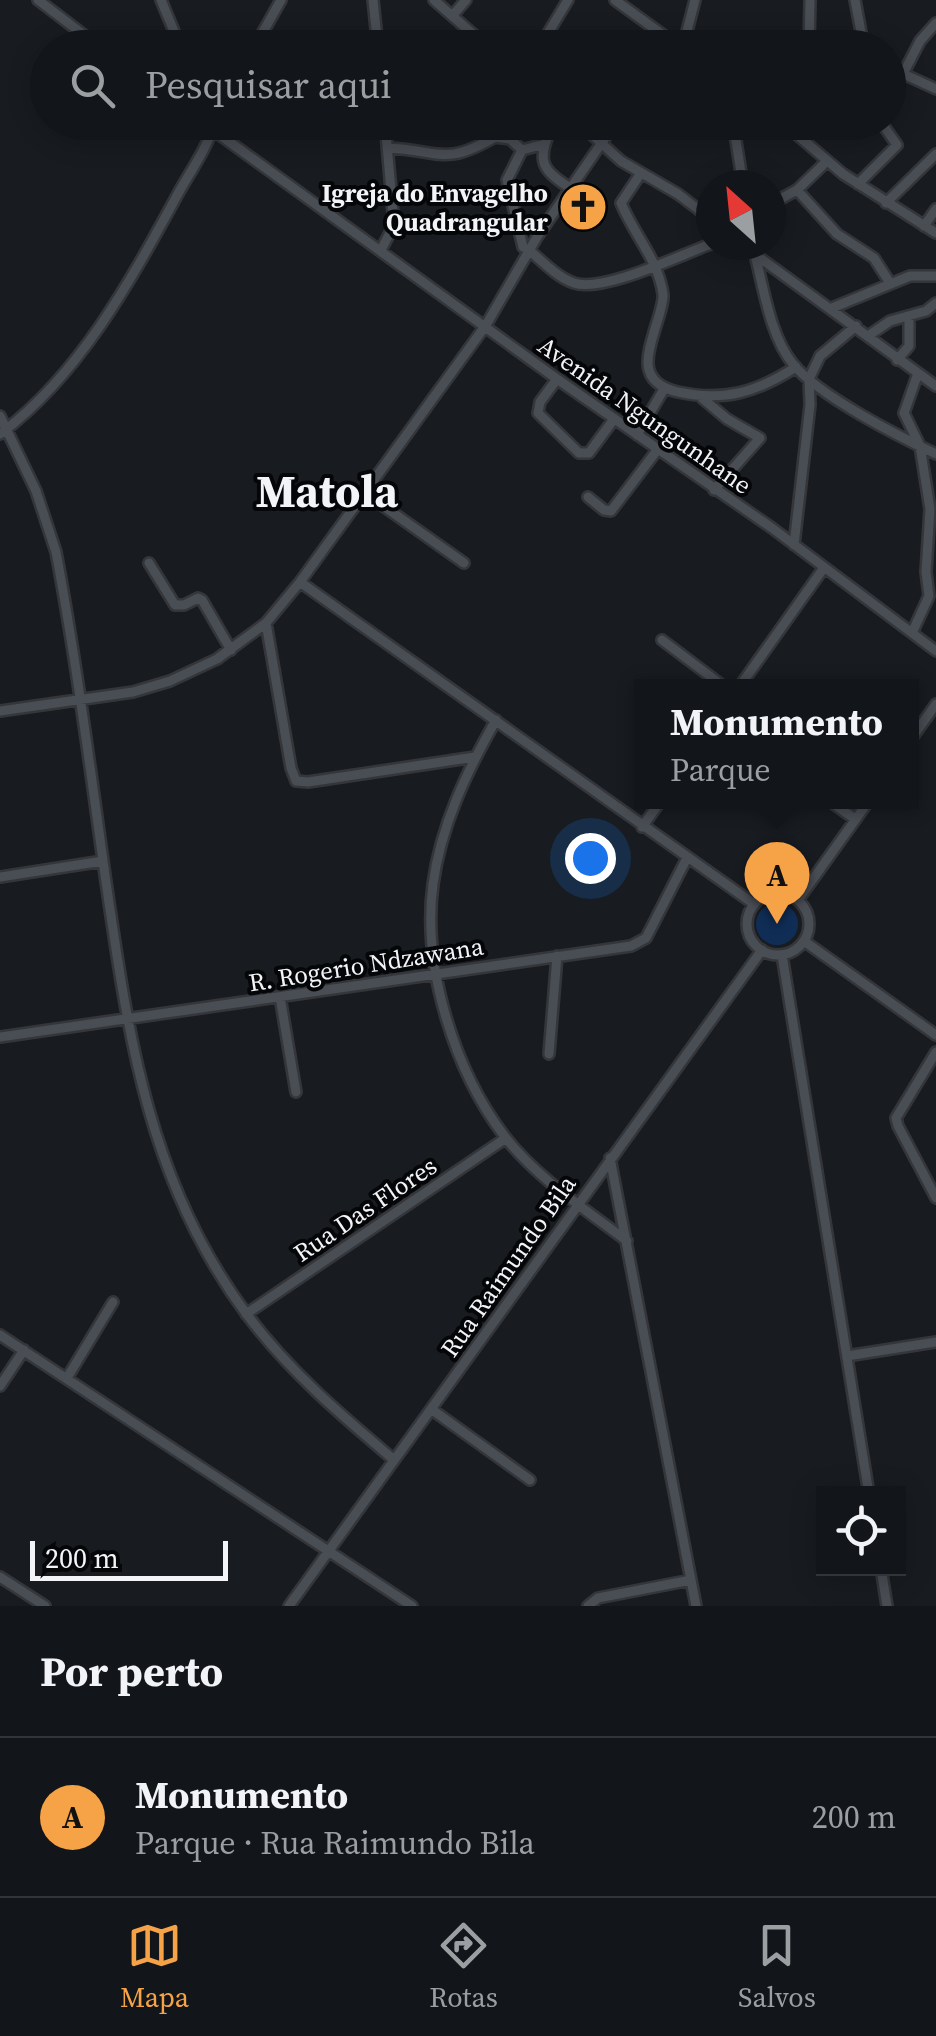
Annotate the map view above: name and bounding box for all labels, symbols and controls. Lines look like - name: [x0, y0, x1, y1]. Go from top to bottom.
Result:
- search box: [30, 30, 906, 140]
- icon: search: [65, 58, 120, 113]
- text: Pesquisar aqui: [145, 59, 392, 111]
- north arrow: [696, 170, 786, 260]
- place label: Igreja do Envagelho Quadrangular: [322, 176, 548, 239]
- church icon: Igreja do Envagelho Quadrangular: [557, 181, 609, 233]
- street label: Avenida Ngungunhane: [531, 328, 759, 502]
- district label: Matola: [256, 460, 399, 522]
- popup: [634, 679, 919, 809]
- text: Monumento: [670, 696, 883, 748]
- text: Parque: [670, 748, 771, 792]
- your location: [565, 833, 616, 884]
- pin: A: [744, 842, 810, 924]
- street label: R. Rogerio Ndzawana: [246, 929, 486, 999]
- street label: Rua Das Flores: [287, 1149, 443, 1269]
- street label: Rua Raimundo Bila: [433, 1168, 584, 1364]
- map controls: [816, 1486, 906, 1576]
- button: locate: [816, 1486, 906, 1576]
- scale bar: [30, 1536, 228, 1580]
- text: 200 m: [45, 1539, 119, 1577]
- text: Por perto: [40, 1642, 223, 1700]
- text: Monumento: [135, 1769, 348, 1821]
- text: A: [62, 1795, 83, 1839]
- text: 200 m: [812, 1795, 896, 1839]
- text: Parque · Rua Raimundo Bila: [135, 1821, 535, 1865]
- tab: Mapa: [120, 1918, 189, 2016]
- tab: Rotas: [429, 1918, 498, 2016]
- tab: Salvos: [738, 1918, 816, 2016]

